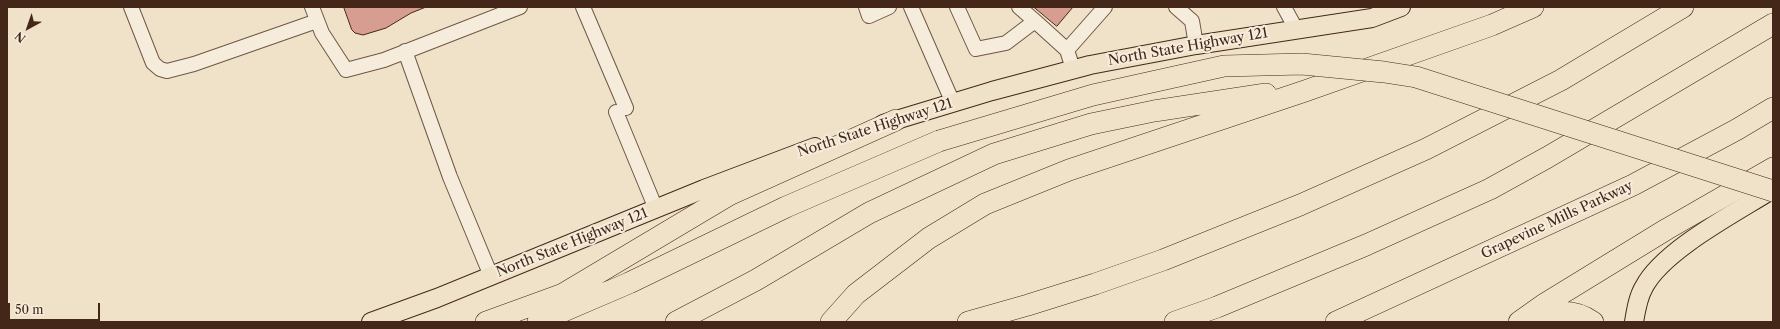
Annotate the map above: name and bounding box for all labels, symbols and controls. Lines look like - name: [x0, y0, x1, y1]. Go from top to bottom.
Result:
- north arrow: [8, 8, 48, 48]
- street label: North State Highway 121: [1107, 25, 1269, 69]
- text: N: [12, 29, 28, 46]
- street label: North State Highway 121: [795, 95, 955, 161]
- street label: Grapevine Mills Parkway: [1478, 177, 1636, 263]
- street label: North State Highway 121: [494, 205, 650, 281]
- scale bar: [10, 295, 102, 321]
- text: 50 m: [15, 302, 44, 317]

